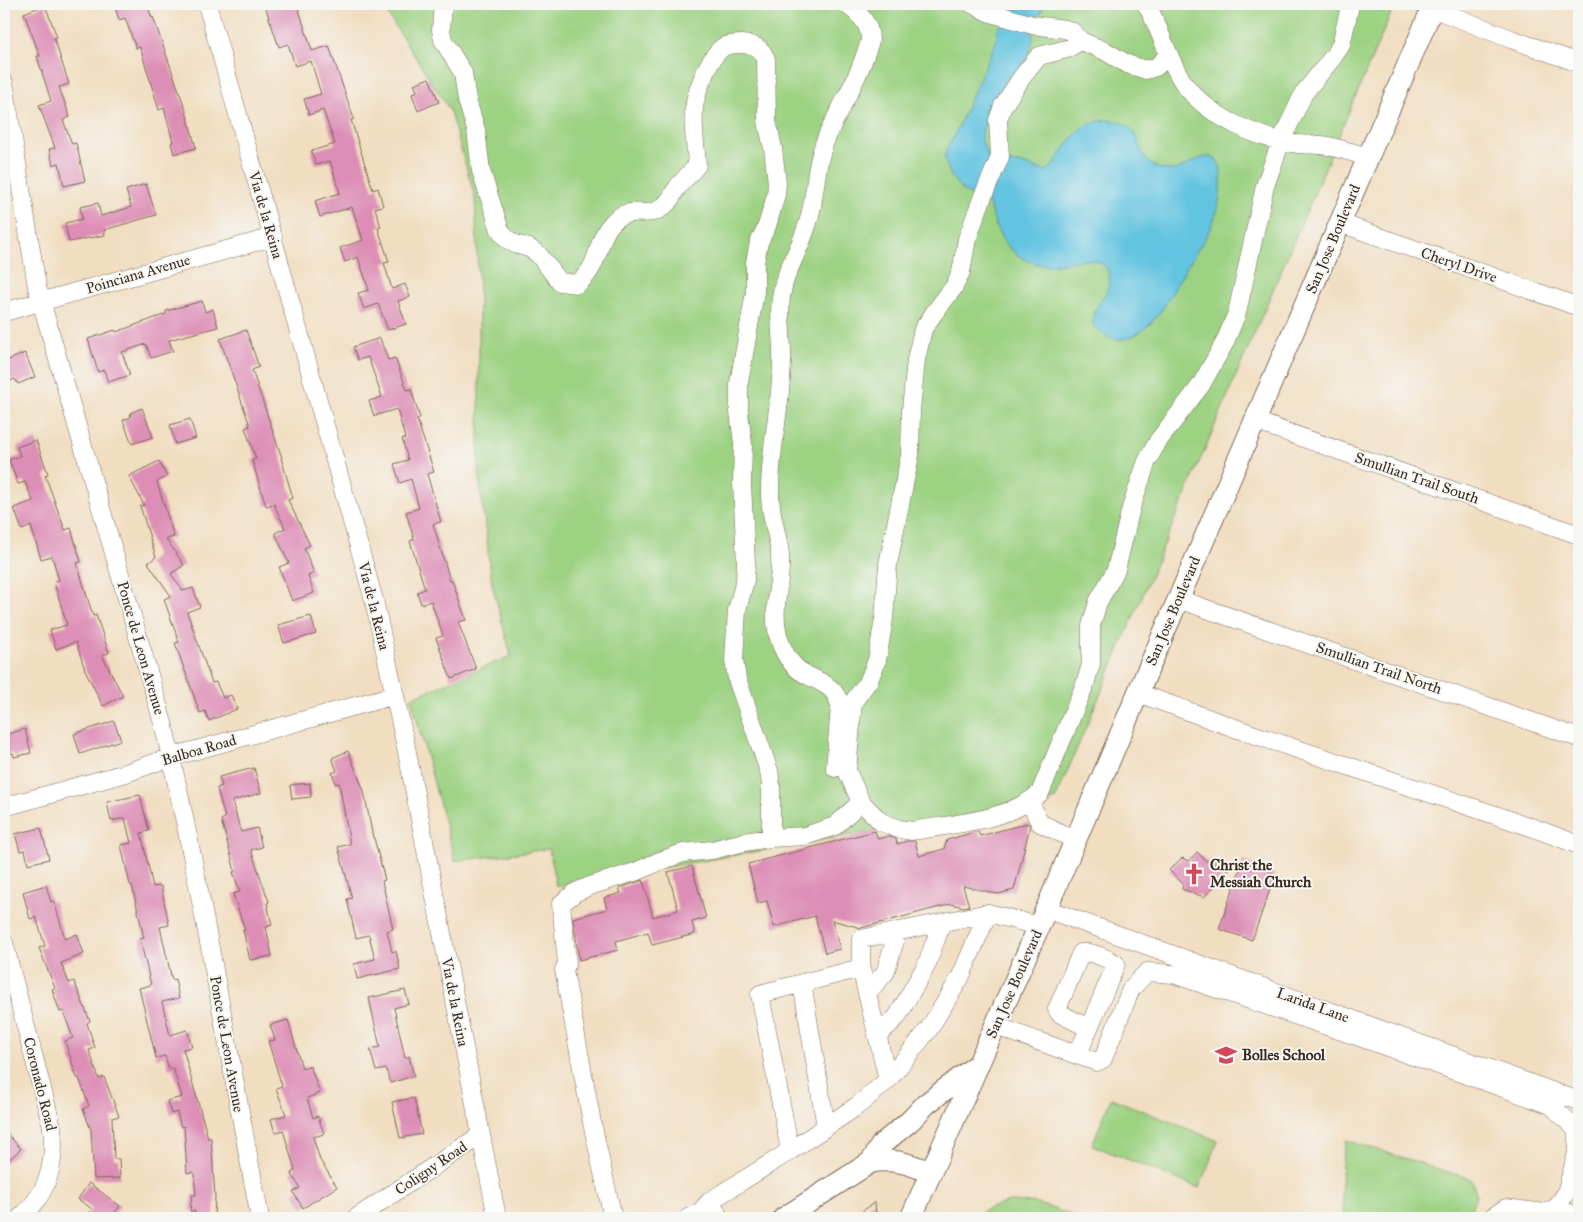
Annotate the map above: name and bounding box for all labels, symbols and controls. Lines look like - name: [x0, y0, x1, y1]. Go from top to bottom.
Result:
- street label: Via de la Reina: [245, 168, 287, 261]
- street label: San Jose Boulevard: [1302, 181, 1365, 297]
- street label: Cheryl Drive: [1419, 244, 1499, 286]
- street label: Poinciana Avenue: [84, 251, 192, 297]
- street label: Smullian Trail South: [1352, 448, 1482, 508]
- street label: San Jose Boulevard: [1142, 553, 1205, 669]
- street label: Via de la Reina: [354, 559, 394, 652]
- street label: Ponce de Leon Avenue: [113, 579, 169, 717]
- street label: Smullian Trail North: [1314, 638, 1445, 698]
- street label: Balboa Road: [160, 731, 239, 769]
- place label: Christ the Messiah Church: [1210, 856, 1312, 891]
- church icon: Christ the Messiah Church: [1181, 861, 1207, 887]
- street label: San Jose Boulevard: [982, 926, 1047, 1042]
- street label: Via de la Reina: [437, 955, 473, 1049]
- street label: Ponce de Leon Avenue: [206, 974, 248, 1114]
- street label: Larida Lane: [1274, 984, 1352, 1026]
- street label: Coronado Road: [20, 1035, 60, 1133]
- school or university icon: Bolles School: [1213, 1042, 1239, 1068]
- place label: Bolles School: [1242, 1046, 1326, 1064]
- street label: Coligny Road: [392, 1137, 471, 1199]

